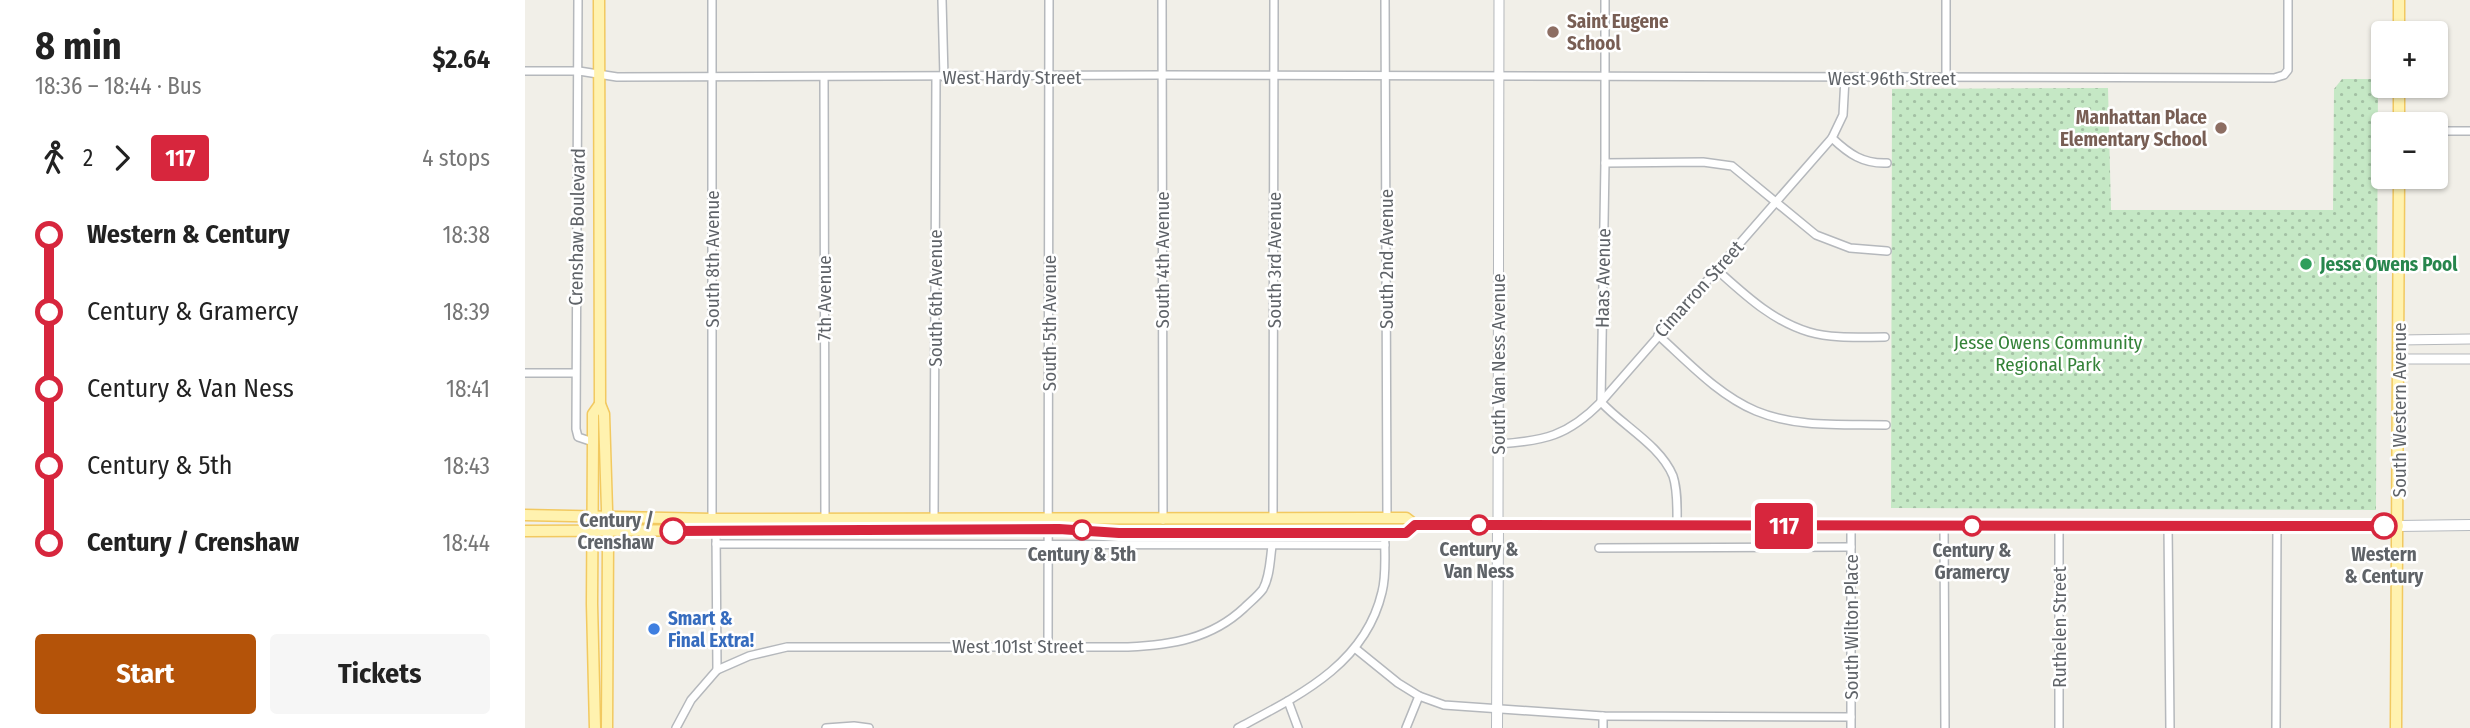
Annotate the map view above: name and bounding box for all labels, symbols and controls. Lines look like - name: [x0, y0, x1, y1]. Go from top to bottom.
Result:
- place label: Saint Eugene School: [1567, 10, 1669, 55]
- map controls: [2371, 21, 2448, 189]
- button: +: [2371, 21, 2448, 98]
- text: 8 min: [35, 23, 122, 69]
- marker: Saint Eugene School: [1545, 24, 1561, 40]
- text: $2.64: [433, 44, 490, 75]
- street label: West Hardy Street: [943, 66, 1082, 89]
- street label: West 96th Street: [1828, 67, 1957, 90]
- text: 18:36 – 18:44 · Bus: [35, 72, 202, 100]
- place label: Manhattan Place Elementary School: [2060, 106, 2208, 151]
- button: −: [2371, 112, 2448, 189]
- marker: Manhattan Place Elementary School: [2213, 120, 2229, 136]
- icon: walk: [35, 139, 73, 177]
- icon: forward: [103, 139, 141, 177]
- text: 2: [83, 144, 93, 172]
- text: 117: [165, 144, 195, 172]
- text: 4 stops: [422, 144, 490, 172]
- street label: Crenshaw Boulevard: [564, 148, 590, 306]
- street label: South 2nd Avenue: [1375, 189, 1398, 329]
- street label: South 8th Avenue: [701, 190, 724, 328]
- street label: South 4th Avenue: [1151, 191, 1174, 329]
- street label: South 3rd Avenue: [1263, 192, 1286, 328]
- text: Western & Century: [87, 219, 290, 250]
- text: 18:38: [443, 221, 490, 249]
- street label: Haas Avenue: [1591, 228, 1615, 328]
- street label: South 6th Avenue: [924, 229, 947, 367]
- street label: Cimarron Street: [1650, 235, 1749, 342]
- place label: Jesse Owens Pool: [2319, 253, 2458, 276]
- street label: 7th Avenue: [813, 255, 836, 341]
- street label: South 5th Avenue: [1038, 255, 1061, 391]
- marker: Jesse Owens Pool: [2298, 256, 2314, 272]
- street label: South Van Ness Avenue: [1487, 273, 1510, 455]
- text: Century & Gramercy: [87, 296, 298, 327]
- text: 18:39: [443, 298, 490, 326]
- street label: South Western Avenue: [2388, 322, 2411, 498]
- park label: Jesse Owens Community Regional Park: [1954, 331, 2143, 376]
- text: Century & Van Ness: [87, 373, 294, 404]
- text: 18:41: [446, 375, 490, 403]
- text: Century & 5th: [87, 450, 232, 481]
- text: 18:43: [444, 452, 490, 480]
- line badge: 117: [1744, 503, 1824, 549]
- place label: Century / Crenshaw: [578, 509, 654, 554]
- text: 117: [1769, 512, 1799, 540]
- marker: Western & Century: [2371, 513, 2397, 539]
- marker: Century & Van Ness: [1469, 515, 1489, 535]
- marker: Century & Gramercy: [1962, 516, 1982, 536]
- marker: Century / Crenshaw: [660, 518, 686, 544]
- marker: Century & 5th: [1072, 520, 1092, 540]
- text: Century / Crenshaw: [87, 527, 299, 558]
- text: 18:44: [443, 529, 490, 557]
- place label: Century & Van Ness: [1440, 538, 1518, 583]
- place label: Century & Gramercy: [1933, 539, 2011, 584]
- place label: Century & 5th: [1028, 543, 1136, 566]
- place label: Western & Century: [2345, 543, 2424, 588]
- street label: South Wilton Place: [1840, 554, 1863, 700]
- street label: Ruthelen Street: [2048, 566, 2071, 688]
- place label: Smart & Final Extra!: [668, 607, 754, 652]
- marker: Smart & Final Extra!: [646, 621, 662, 637]
- button: Start: [35, 634, 256, 714]
- button: Tickets: [270, 634, 490, 714]
- street label: West 101st Street: [952, 635, 1085, 658]

